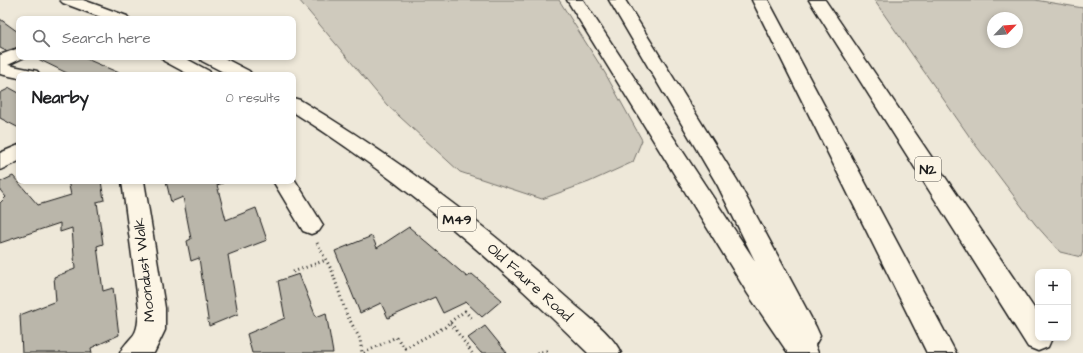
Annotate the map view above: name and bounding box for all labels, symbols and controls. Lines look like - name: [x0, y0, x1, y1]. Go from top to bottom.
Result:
- north arrow: [987, 12, 1023, 48]
- search box: [16, 16, 296, 60]
- icon: search: [30, 27, 52, 49]
- text: Search here: [62, 28, 151, 49]
- text: Nearby: [32, 86, 89, 110]
- text: 0 results: [225, 89, 280, 107]
- road number: N2: [915, 157, 941, 181]
- road number: M49: [438, 207, 476, 231]
- street label: Moondust Walk: [129, 217, 160, 323]
- street label: Old Faure Road: [482, 238, 577, 327]
- map controls: [1035, 269, 1071, 341]
- button: +: [1035, 269, 1071, 305]
- button: −: [1035, 305, 1071, 341]

